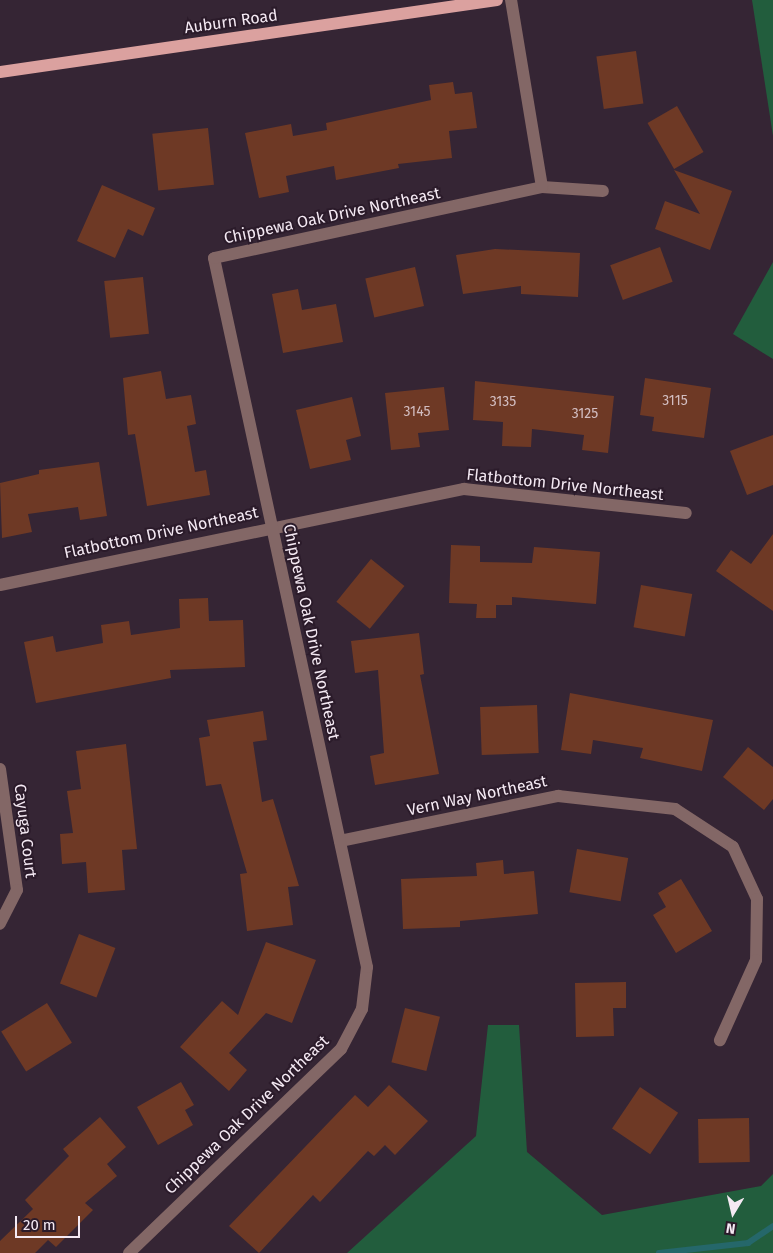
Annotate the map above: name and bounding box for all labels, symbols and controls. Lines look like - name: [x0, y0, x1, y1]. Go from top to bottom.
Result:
- street label: Auburn Road: [183, 6, 279, 38]
- street label: Chippewa Oak Drive Northeast: [222, 184, 442, 248]
- house number: 3115: [662, 393, 688, 409]
- house number: 3135: [490, 394, 516, 410]
- house number: 3145: [403, 404, 431, 420]
- house number: 3125: [572, 406, 598, 422]
- street label: Flatbottom Drive Northeast: [466, 465, 664, 505]
- street label: Flatbottom Drive Northeast: [62, 503, 260, 563]
- street label: Chippewa Oak Drive Northeast: [279, 522, 343, 742]
- street label: Vern Way Northeast: [405, 772, 549, 820]
- street label: Cayuga Court: [10, 783, 40, 879]
- street label: Chippewa Oak Drive Northeast: [161, 1032, 333, 1198]
- north arrow: [708, 1188, 758, 1238]
- scale bar: [18, 1206, 82, 1238]
- text: 20 m: [23, 1216, 56, 1234]
- text: N: [725, 1219, 737, 1237]

